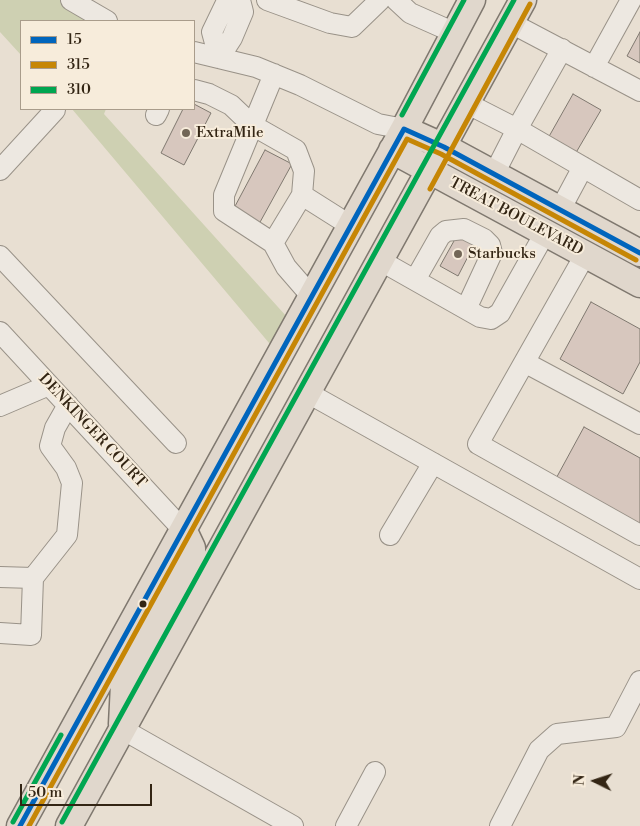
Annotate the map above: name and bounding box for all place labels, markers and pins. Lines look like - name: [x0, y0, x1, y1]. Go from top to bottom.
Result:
- place label: ExtraMile: [196, 124, 263, 142]
- marker: ExtraMile: [180, 127, 192, 139]
- place label: Starbucks: [468, 245, 536, 263]
- marker: Starbucks: [452, 248, 464, 260]
- unlabelled marker: [138, 599, 148, 609]

